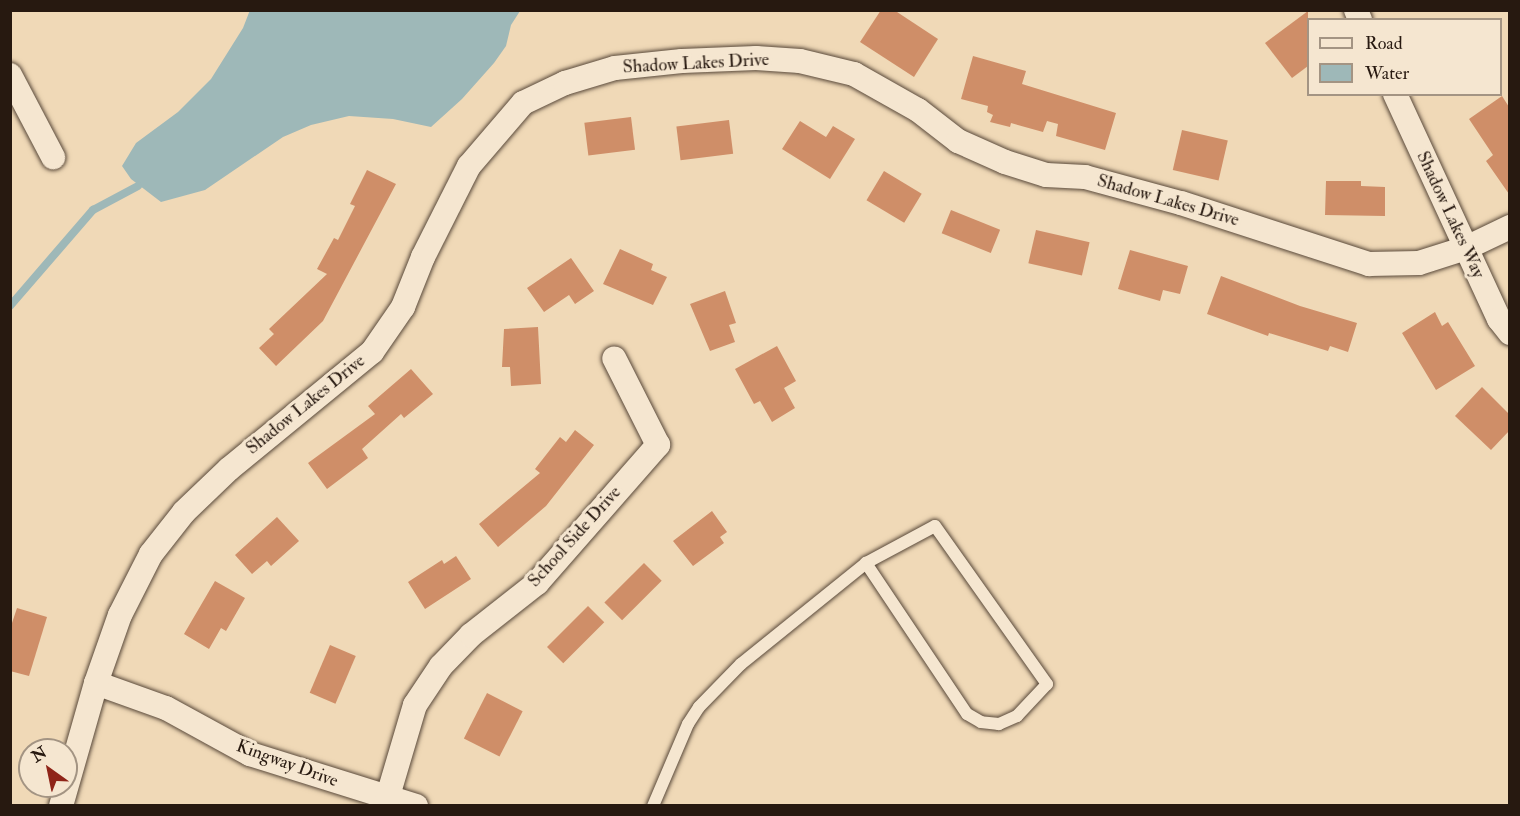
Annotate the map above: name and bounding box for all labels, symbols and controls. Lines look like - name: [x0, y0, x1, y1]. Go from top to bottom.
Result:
- legend: [1307, 18, 1502, 96]
- text: Road: [1365, 32, 1403, 55]
- street label: Shadow Lakes Drive: [622, 49, 770, 79]
- text: Water: [1365, 62, 1409, 85]
- street label: Shadow Lakes Way: [1411, 148, 1489, 282]
- street label: Shadow Lakes Drive: [1095, 170, 1241, 232]
- street label: Shadow Lakes Drive: [242, 350, 370, 460]
- street label: School Side Drive: [524, 482, 626, 592]
- street label: Kingway Drive: [233, 736, 341, 792]
- north arrow: [18, 738, 78, 798]
- text: N: [28, 742, 51, 767]

